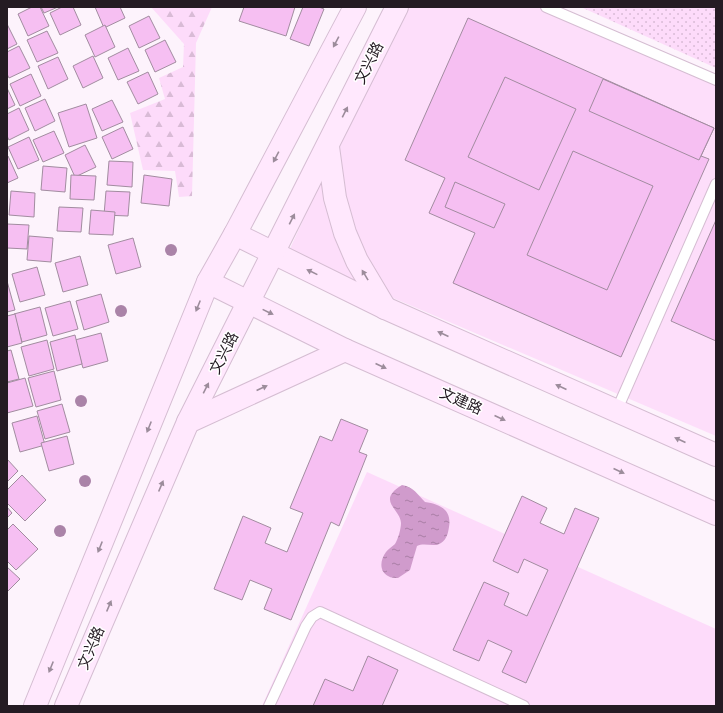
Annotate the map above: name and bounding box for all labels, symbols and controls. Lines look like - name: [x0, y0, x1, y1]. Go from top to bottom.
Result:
- one-way arrow: [333, 36, 340, 47]
- street label: 文兴路: [350, 38, 387, 87]
- one-way arrow: [342, 106, 348, 117]
- one-way arrow: [273, 151, 279, 162]
- one-way arrow: [288, 213, 295, 224]
- one-way arrow: [307, 269, 318, 275]
- one-way arrow: [361, 269, 368, 281]
- one-way arrow: [195, 301, 201, 313]
- one-way arrow: [262, 309, 274, 315]
- street label: 文兴路: [205, 328, 242, 377]
- one-way arrow: [437, 331, 448, 337]
- one-way arrow: [375, 363, 387, 369]
- one-way arrow: [203, 382, 209, 393]
- street label: 文建路: [437, 383, 486, 418]
- one-way arrow: [556, 384, 567, 390]
- one-way arrow: [256, 385, 267, 391]
- one-way arrow: [494, 416, 506, 422]
- one-way arrow: [146, 421, 152, 432]
- one-way arrow: [675, 437, 686, 443]
- one-way arrow: [613, 468, 624, 474]
- one-way arrow: [158, 481, 164, 492]
- one-way arrow: [96, 541, 102, 553]
- one-way arrow: [107, 599, 113, 611]
- street label: 文兴路: [73, 623, 108, 672]
- one-way arrow: [47, 662, 53, 674]

